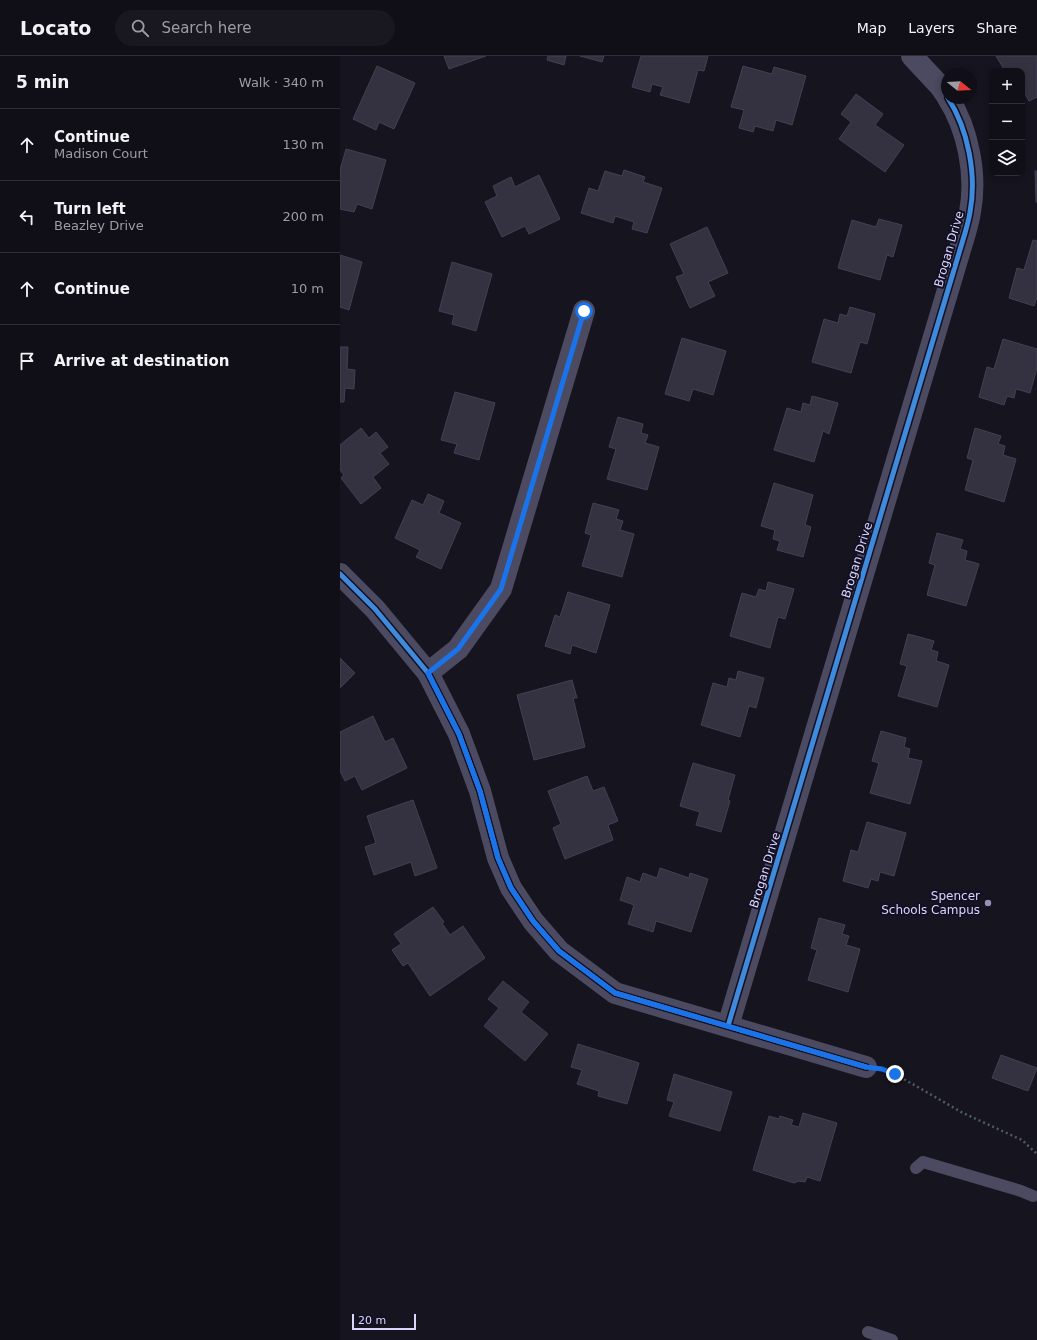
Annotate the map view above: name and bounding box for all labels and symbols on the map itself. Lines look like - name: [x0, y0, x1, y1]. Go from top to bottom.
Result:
- north arrow: [941, 68, 977, 104]
- street label: Brogan Drive: [931, 209, 967, 289]
- route start: [575, 302, 593, 320]
- street label: Brogan Drive: [839, 520, 875, 600]
- street label: Brogan Drive: [747, 830, 783, 910]
- place label: Spencer Schools Campus: [881, 889, 980, 917]
- marker: Spencer Schools Campus: [983, 898, 993, 908]
- route end: [886, 1065, 904, 1083]
- scale bar: [352, 1312, 416, 1331]

